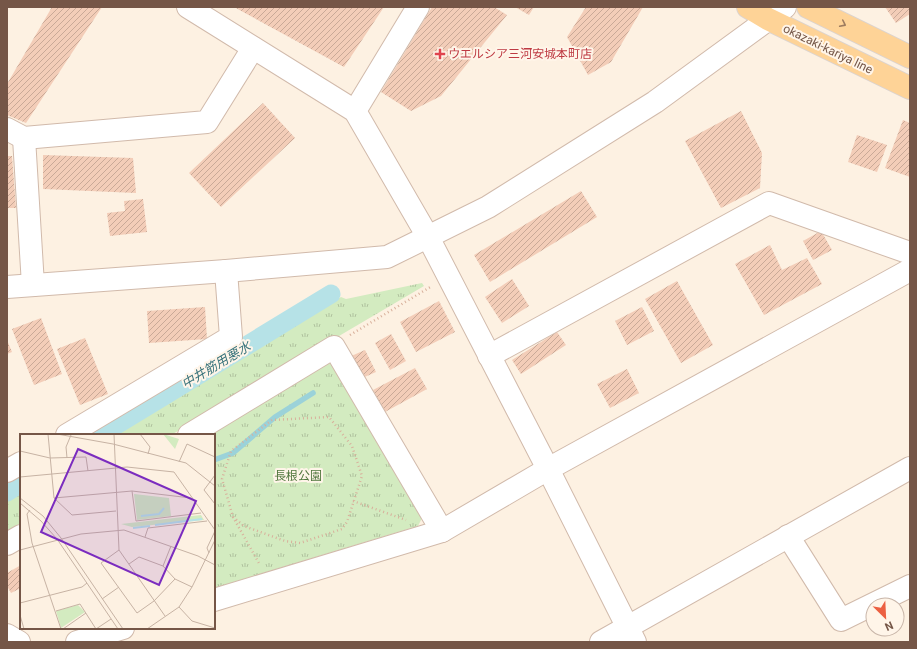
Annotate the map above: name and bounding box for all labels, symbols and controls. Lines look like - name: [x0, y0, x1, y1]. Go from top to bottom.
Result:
- one-way arrow: [839, 19, 846, 27]
- street label: okazaki-kariya line: [781, 21, 875, 77]
- place label: ウエルシア三河安城本町店: [448, 47, 592, 61]
- marker: ウエルシア三河安城本町店: [435, 49, 445, 59]
- water label: 中井筋用悪水: [179, 337, 255, 392]
- inset map: [20, 434, 215, 629]
- park label: 長根公園: [274, 469, 322, 483]
- north arrow: [865, 597, 905, 637]
- text: N: [882, 618, 895, 633]

